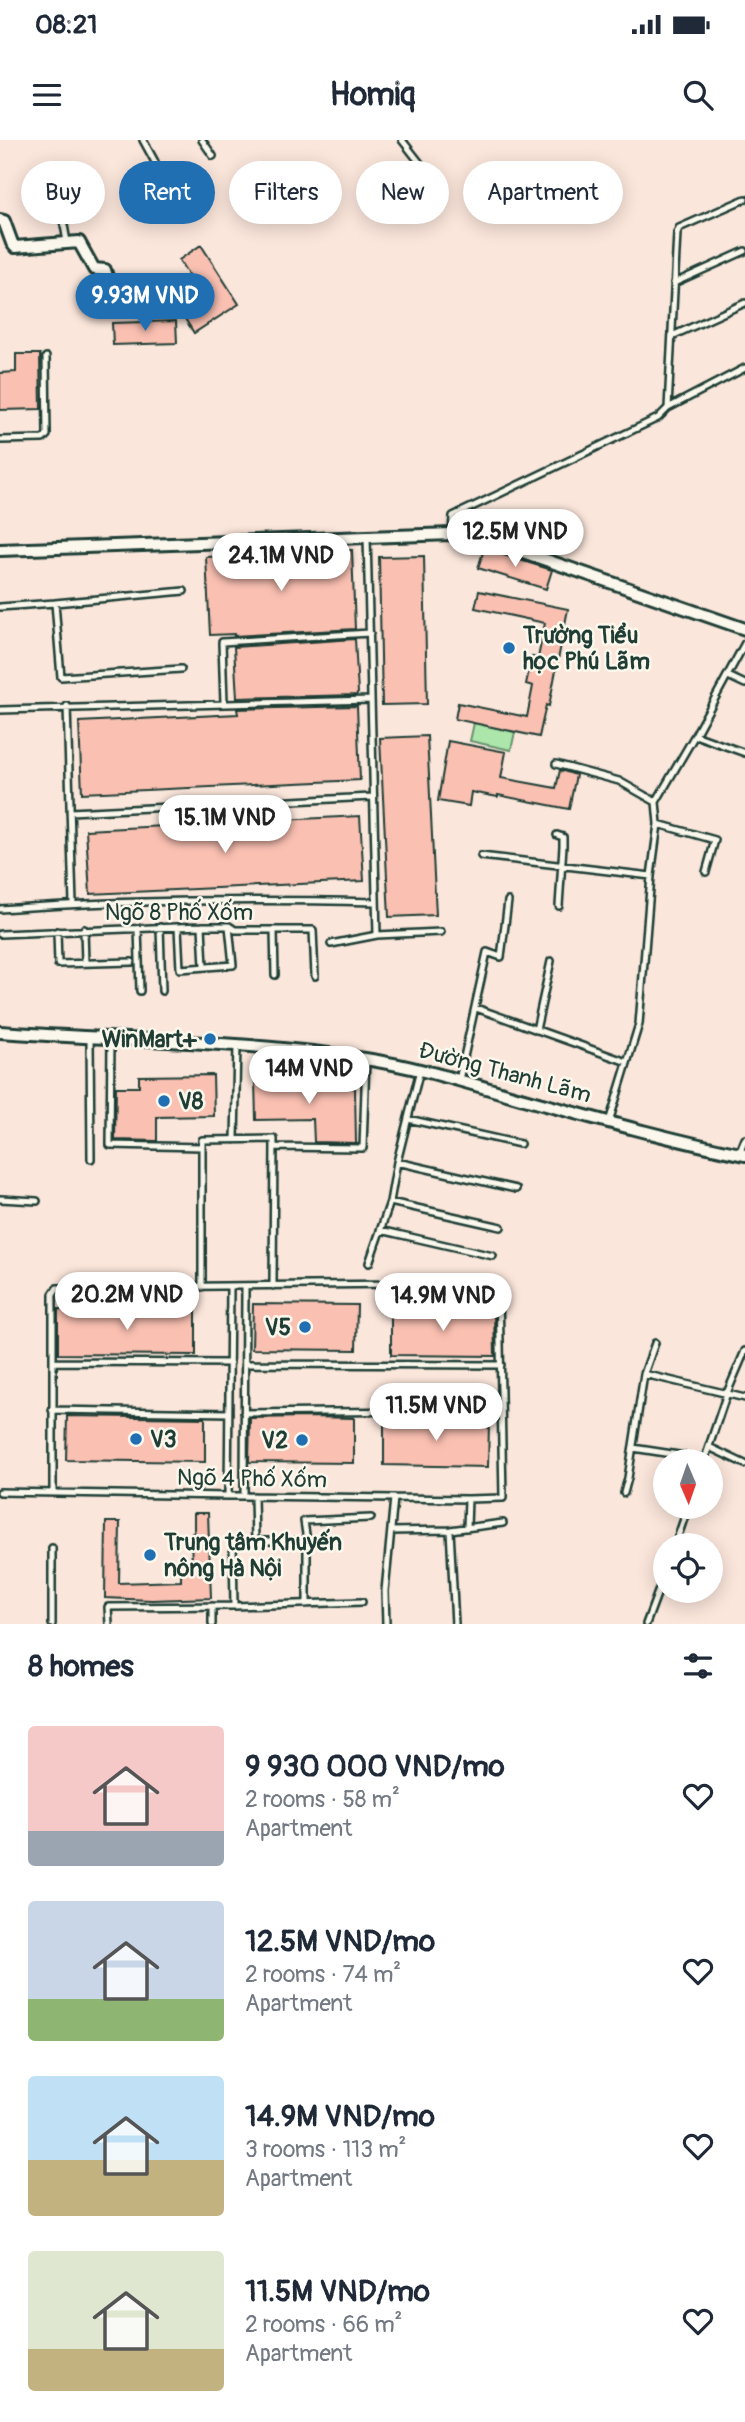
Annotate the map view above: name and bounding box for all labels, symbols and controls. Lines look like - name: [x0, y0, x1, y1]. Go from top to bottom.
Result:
- text: 08:21: [35, 9, 98, 41]
- text: Homiq: [330, 75, 415, 115]
- icon: menu: [28, 76, 66, 114]
- icon: search: [679, 76, 717, 114]
- chip: Buy: [21, 161, 105, 224]
- chip: Rent: [119, 161, 215, 224]
- chip: Filters: [229, 161, 342, 224]
- chip: New: [356, 161, 449, 224]
- chip: Apartment: [463, 161, 623, 224]
- pin: 9.93M VND: [65, 274, 225, 333]
- text: 9.93M VND: [92, 281, 198, 310]
- pin: 12.5M VND: [435, 510, 595, 569]
- text: 12.5M VND: [463, 517, 567, 546]
- pin: 24.1M VND: [201, 533, 361, 593]
- text: 24.1M VND: [228, 541, 334, 570]
- place label: Trường Tiểu học Phú Lãm: [522, 621, 650, 676]
- marker: Trường Tiểu học Phú Lãm: [501, 640, 517, 656]
- pin: 15.1M VND: [145, 796, 305, 855]
- text: 15.1M VND: [175, 803, 275, 832]
- street label: Ngõ 8 Phố Xốm: [105, 898, 253, 927]
- place label: WinMart+: [102, 1025, 198, 1054]
- marker: WinMart+: [202, 1031, 218, 1047]
- street label: Đường Thanh Lãm: [415, 1035, 594, 1109]
- pin: 14M VND: [244, 1046, 374, 1106]
- text: 14M VND: [265, 1054, 353, 1083]
- place label: V8: [178, 1087, 204, 1116]
- marker: V8: [156, 1093, 172, 1109]
- pin: 20.2M VND: [47, 1272, 207, 1332]
- pin: 14.9M VND: [363, 1274, 523, 1333]
- text: 20.2M VND: [71, 1280, 183, 1309]
- text: 14.9M VND: [391, 1281, 495, 1310]
- place label: V5: [265, 1313, 291, 1342]
- marker: V5: [297, 1319, 313, 1335]
- pin: 11.5M VND: [356, 1384, 516, 1443]
- text: 11.5M VND: [386, 1391, 486, 1420]
- place label: V3: [150, 1425, 177, 1454]
- place label: V2: [261, 1426, 288, 1455]
- marker: V3: [128, 1431, 144, 1447]
- marker: V2: [294, 1432, 310, 1448]
- north arrow: [653, 1449, 723, 1519]
- map controls: [653, 1449, 723, 1603]
- street label: Ngõ 4 Phố Xốm: [177, 1463, 327, 1494]
- place label: Trung tâm Khuyến nông Hà Nội: [163, 1528, 342, 1583]
- button: locate: [653, 1533, 723, 1603]
- marker: Trung tâm Khuyến nông Hà Nội: [142, 1547, 158, 1563]
- icon: filters: [679, 1647, 717, 1685]
- text: 8 homes: [28, 1648, 134, 1685]
- text: 9 930 000 VND/mo: [245, 1748, 505, 1785]
- icon: home: [84, 1754, 168, 1838]
- icon: heart: [679, 1777, 717, 1815]
- text: 2 rooms · 58 m²: [245, 1785, 400, 1814]
- text: Apartment: [245, 1814, 352, 1843]
- text: 12.5M VND/mo: [245, 1923, 435, 1960]
- icon: home: [84, 1929, 168, 2013]
- icon: heart: [679, 1952, 717, 1990]
- text: 2 rooms · 74 m²: [245, 1960, 401, 1989]
- text: Apartment: [245, 1989, 352, 2018]
- text: 14.9M VND/mo: [245, 2098, 435, 2135]
- icon: home: [84, 2104, 168, 2188]
- icon: heart: [679, 2127, 717, 2165]
- text: 3 rooms · 113 m²: [245, 2135, 406, 2164]
- text: Apartment: [245, 2164, 352, 2193]
- text: 11.5M VND/mo: [245, 2273, 430, 2310]
- icon: home: [84, 2279, 168, 2363]
- icon: heart: [679, 2302, 717, 2340]
- text: 2 rooms · 66 m²: [245, 2310, 402, 2339]
- text: Apartment: [245, 2339, 352, 2368]

